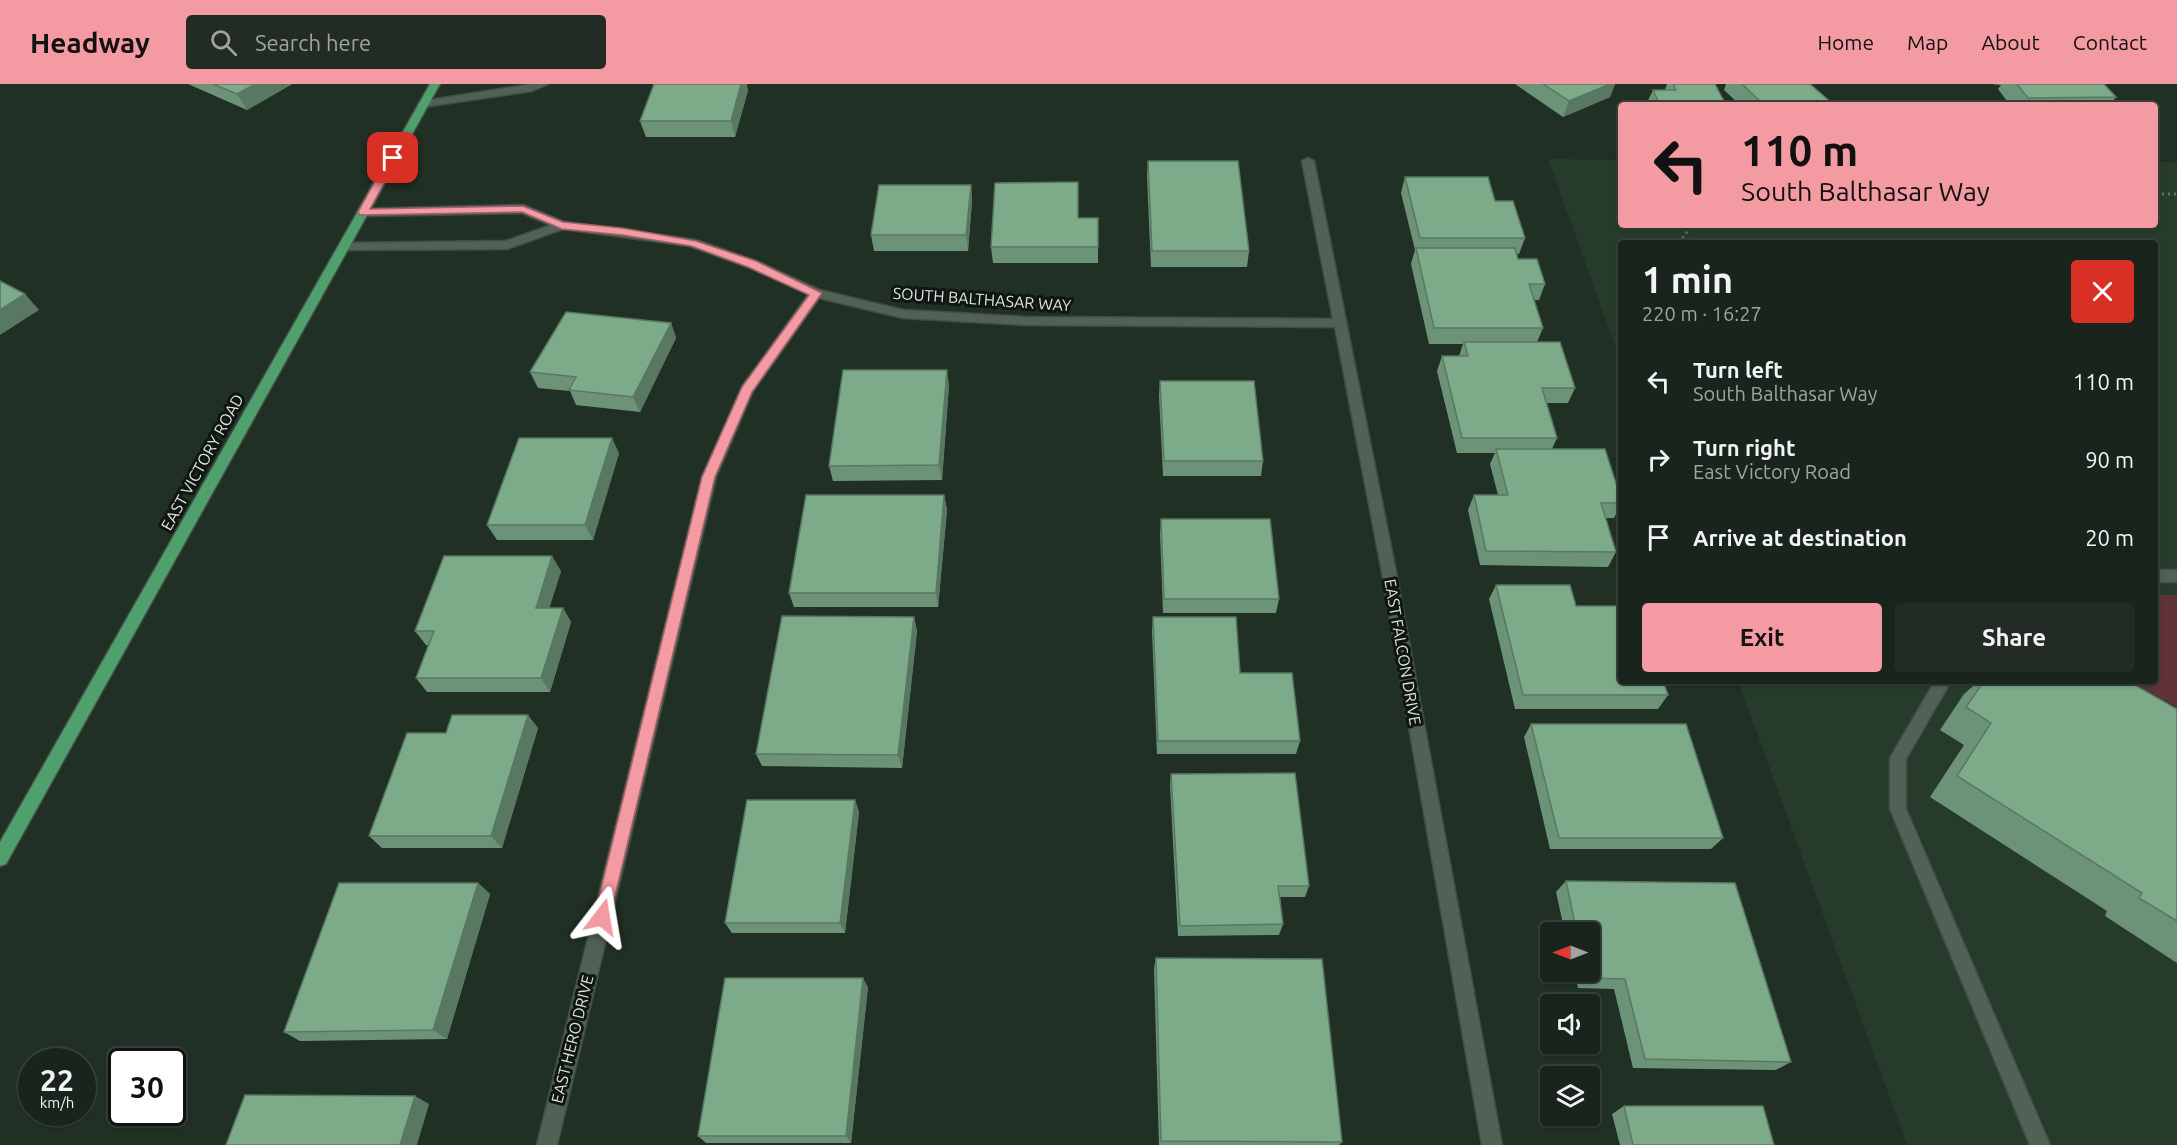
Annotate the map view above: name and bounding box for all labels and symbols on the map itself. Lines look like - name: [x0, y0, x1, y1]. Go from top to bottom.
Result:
- pin: [367, 132, 418, 183]
- street label: SOUTH BALTHASAR WAY: [892, 284, 1073, 314]
- street label: EAST VICTORY ROAD: [157, 391, 247, 533]
- street label: EAST FALCON DRIVE: [1381, 577, 1425, 727]
- position arrow: [570, 885, 634, 949]
- north arrow: [1540, 922, 1600, 982]
- street label: EAST HERO DRIVE: [547, 973, 597, 1105]
- speed limit sign: 30: [108, 1048, 186, 1126]

